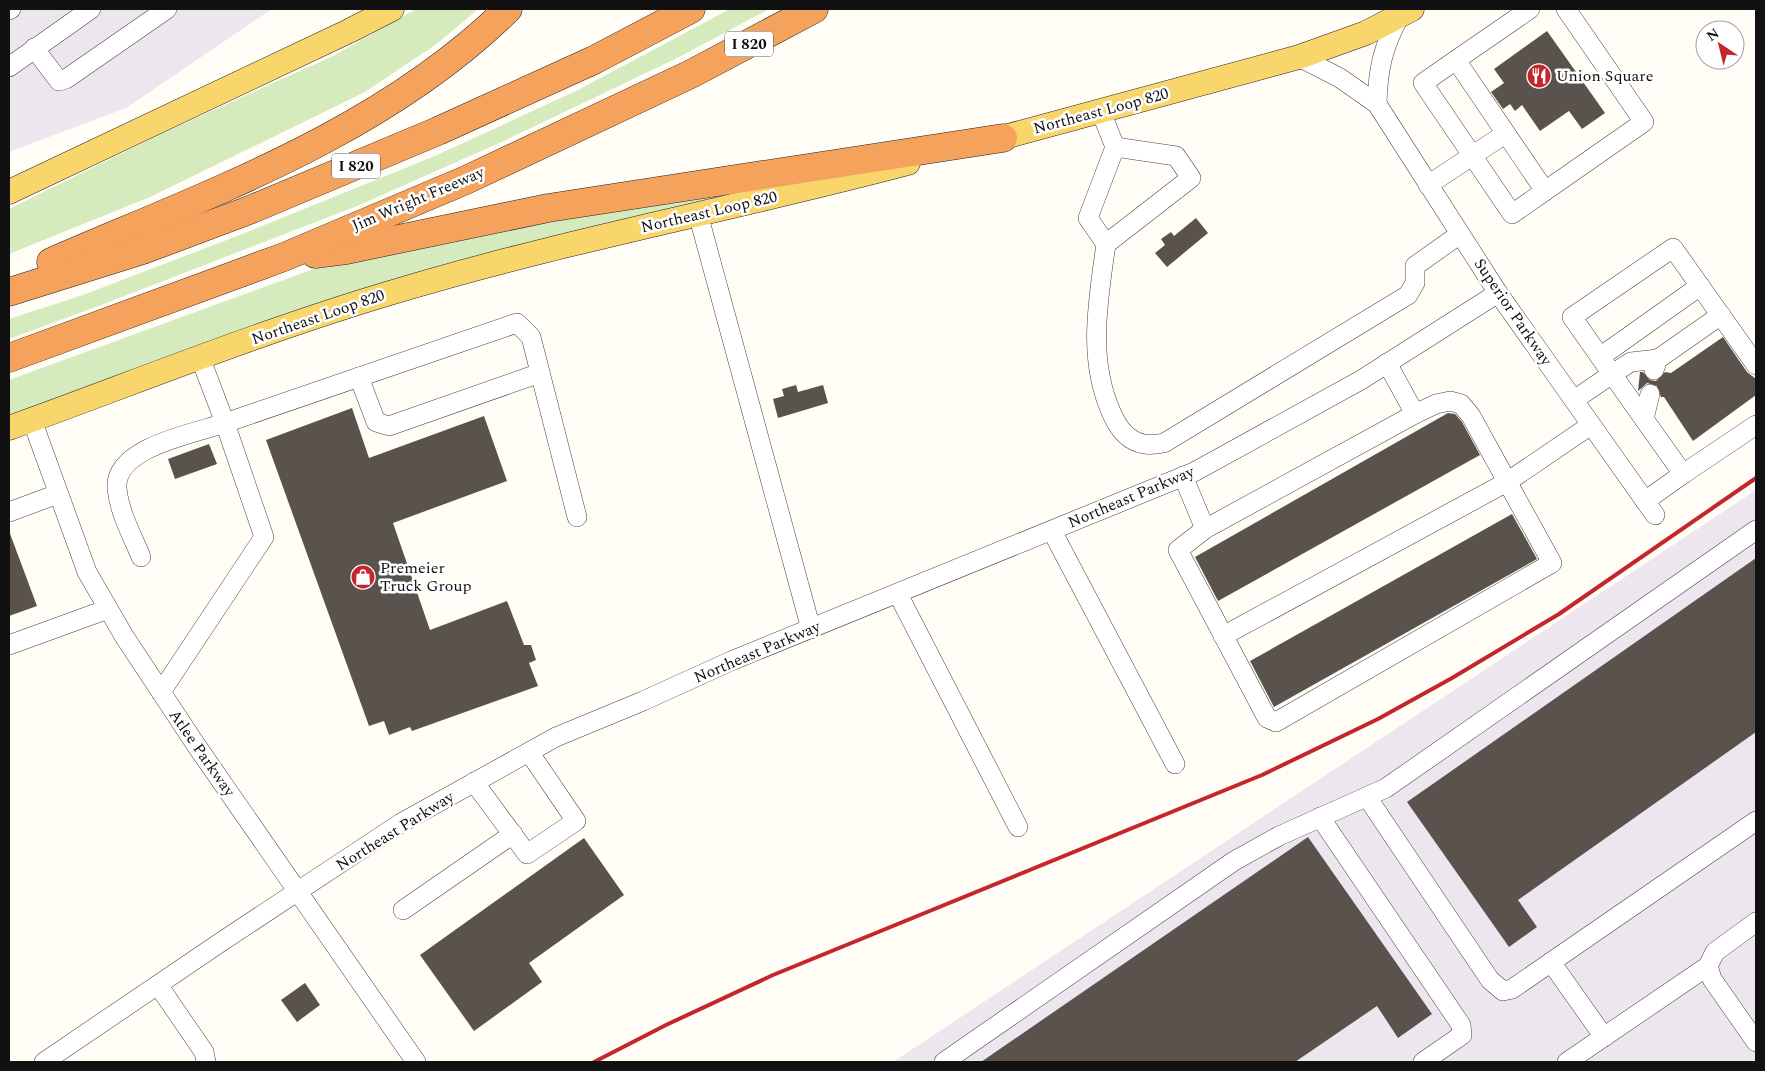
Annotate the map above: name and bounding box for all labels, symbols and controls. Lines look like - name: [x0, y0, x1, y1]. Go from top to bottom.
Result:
- north arrow: [1695, 20, 1745, 70]
- text: N: [1702, 23, 1724, 47]
- road number: I 820: [725, 32, 773, 56]
- restaurant icon: Union Square: [1526, 63, 1552, 89]
- place label: Union Square: [1556, 64, 1653, 88]
- street label: Northeast Loop 820: [1031, 81, 1171, 141]
- road number: I 820: [332, 154, 380, 178]
- street label: Jim Wright Freeway: [348, 160, 489, 238]
- street label: Northeast Loop 820: [638, 185, 780, 239]
- street label: Superior Parkway: [1468, 253, 1559, 372]
- street label: Northeast Loop 820: [248, 283, 388, 351]
- street label: Northeast Parkway: [1064, 459, 1199, 534]
- place label: Premeier Truck Group: [380, 556, 472, 598]
- shop icon: Premeier Truck Group: [350, 564, 376, 590]
- street label: Northeast Parkway: [690, 614, 825, 689]
- street label: Atlee Parkway: [163, 704, 242, 803]
- street label: Northeast Parkway: [331, 784, 460, 877]

